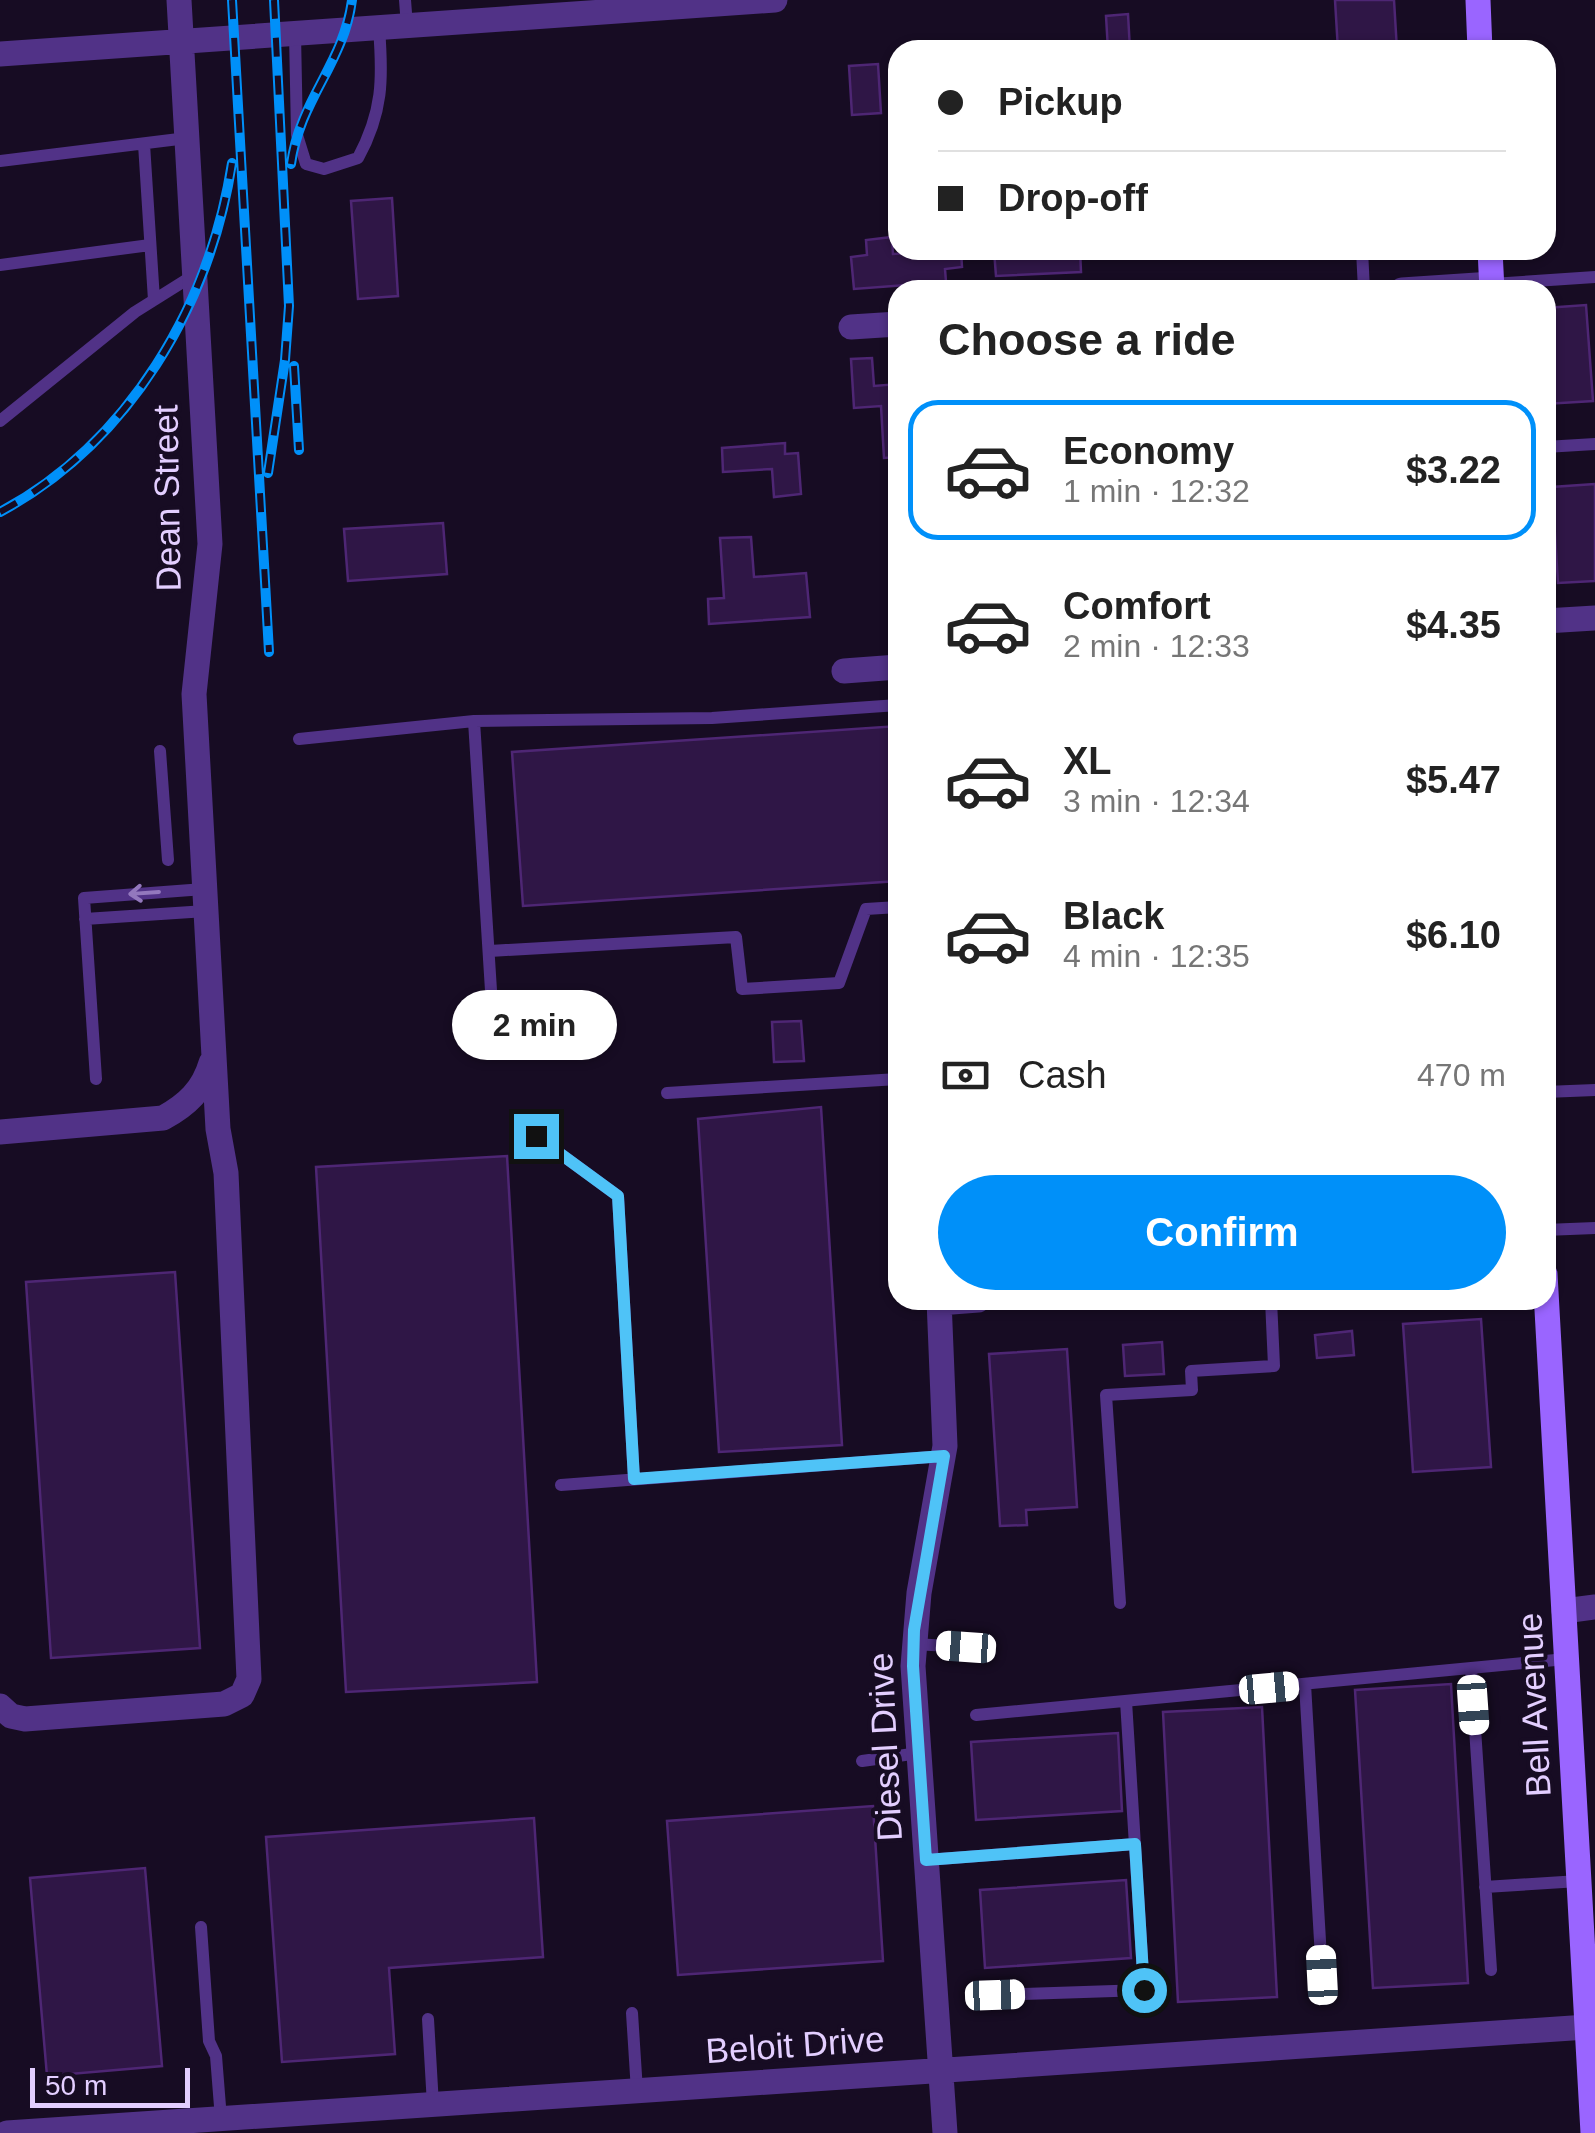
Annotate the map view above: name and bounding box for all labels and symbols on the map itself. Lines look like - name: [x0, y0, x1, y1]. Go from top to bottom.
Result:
- street label: Dean Street: [145, 404, 188, 592]
- one-way arrow: [129, 884, 161, 903]
- callout: 2 min: [454, 991, 618, 1061]
- route end: [514, 1114, 559, 1159]
- street label: Bell Avenue: [1509, 1612, 1558, 1798]
- car: [935, 1630, 997, 1664]
- street label: Diesel Drive: [860, 1652, 909, 1842]
- car: [1238, 1670, 1300, 1706]
- car: [1456, 1674, 1490, 1736]
- car: [1305, 1944, 1339, 2006]
- route start: [1122, 1968, 1167, 2013]
- car: [964, 1979, 1026, 2011]
- street label: Beloit Drive: [704, 2019, 886, 2070]
- scale bar: [30, 2063, 190, 2108]

